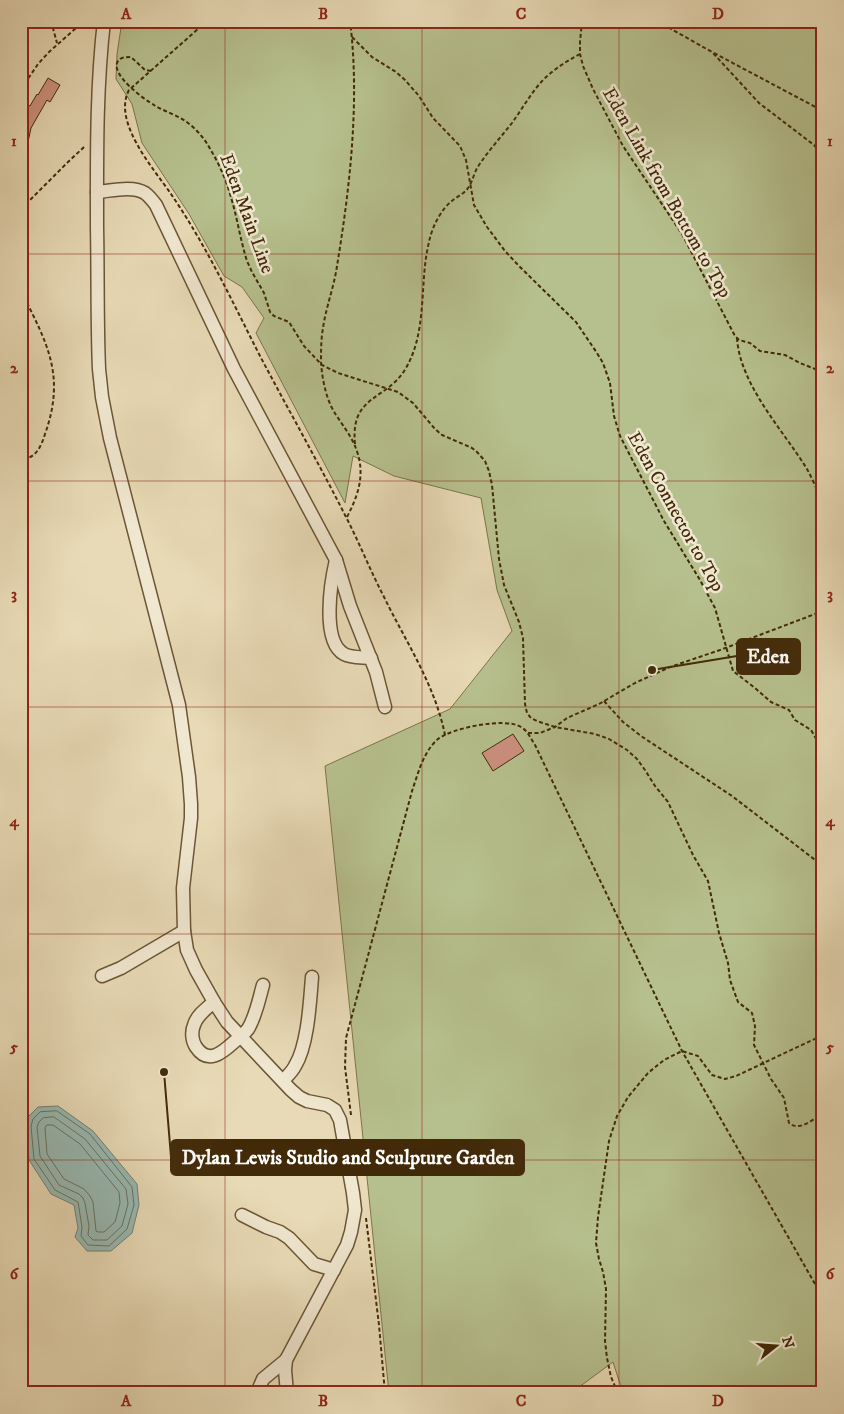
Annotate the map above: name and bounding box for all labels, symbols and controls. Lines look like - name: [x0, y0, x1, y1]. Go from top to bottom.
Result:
- text: A: [120, 4, 132, 24]
- text: B: [318, 4, 328, 24]
- text: C: [516, 4, 526, 24]
- text: D: [712, 4, 724, 24]
- street label: Eden Link from Bottom to Top: [597, 83, 736, 302]
- text: 1: [11, 131, 17, 151]
- text: 1: [827, 131, 833, 151]
- street label: Eden Main Line: [214, 151, 279, 277]
- text: 2: [10, 358, 19, 378]
- text: 2: [826, 358, 835, 378]
- street label: Eden Connector to Top: [622, 428, 729, 596]
- text: 3: [11, 584, 17, 604]
- text: 3: [827, 584, 833, 604]
- callout: Eden: [737, 639, 800, 674]
- text: Eden: [747, 645, 790, 670]
- text: 4: [8, 811, 19, 831]
- text: 4: [824, 811, 835, 831]
- text: 5: [9, 1037, 18, 1057]
- text: 5: [825, 1037, 834, 1057]
- callout: Dylan Lewis Studio and Sculpture Garden: [171, 1140, 524, 1175]
- text: Dylan Lewis Studio and Sculpture Garden: [181, 1146, 515, 1171]
- text: 6: [10, 1264, 20, 1284]
- text: 6: [826, 1264, 836, 1284]
- north arrow: [752, 1322, 802, 1372]
- text: N: [777, 1334, 798, 1351]
- text: A: [120, 1391, 132, 1411]
- text: B: [318, 1391, 328, 1411]
- text: C: [516, 1391, 526, 1411]
- text: D: [712, 1391, 724, 1411]

